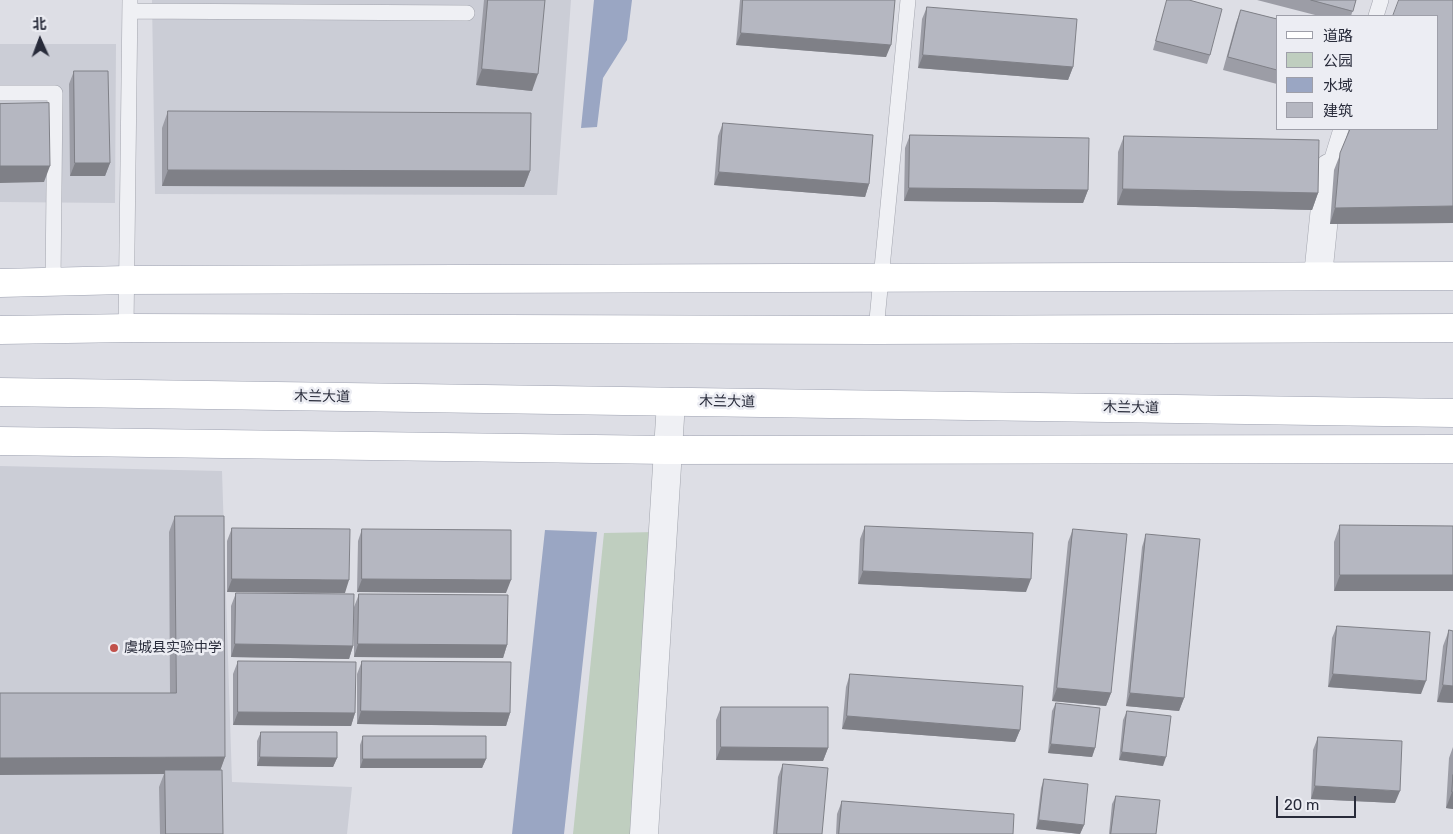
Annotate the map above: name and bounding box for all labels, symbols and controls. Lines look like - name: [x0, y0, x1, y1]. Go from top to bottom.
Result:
- north arrow: [15, 15, 65, 65]
- legend: [1276, 15, 1438, 130]
- text: 北: [32, 16, 47, 33]
- text: 道路: [1323, 27, 1353, 45]
- text: 公园: [1323, 52, 1353, 70]
- text: 水域: [1323, 77, 1353, 95]
- text: 建筑: [1323, 102, 1353, 120]
- street label: 木兰大道: [294, 388, 350, 406]
- street label: 木兰大道: [699, 393, 755, 411]
- street label: 木兰大道: [1103, 399, 1159, 417]
- place label: 虞城县实验中学: [124, 640, 222, 656]
- marker: 虞城县实验中学: [108, 642, 120, 654]
- scale bar: [1278, 786, 1358, 818]
- text: 20 m: [1284, 796, 1319, 814]

